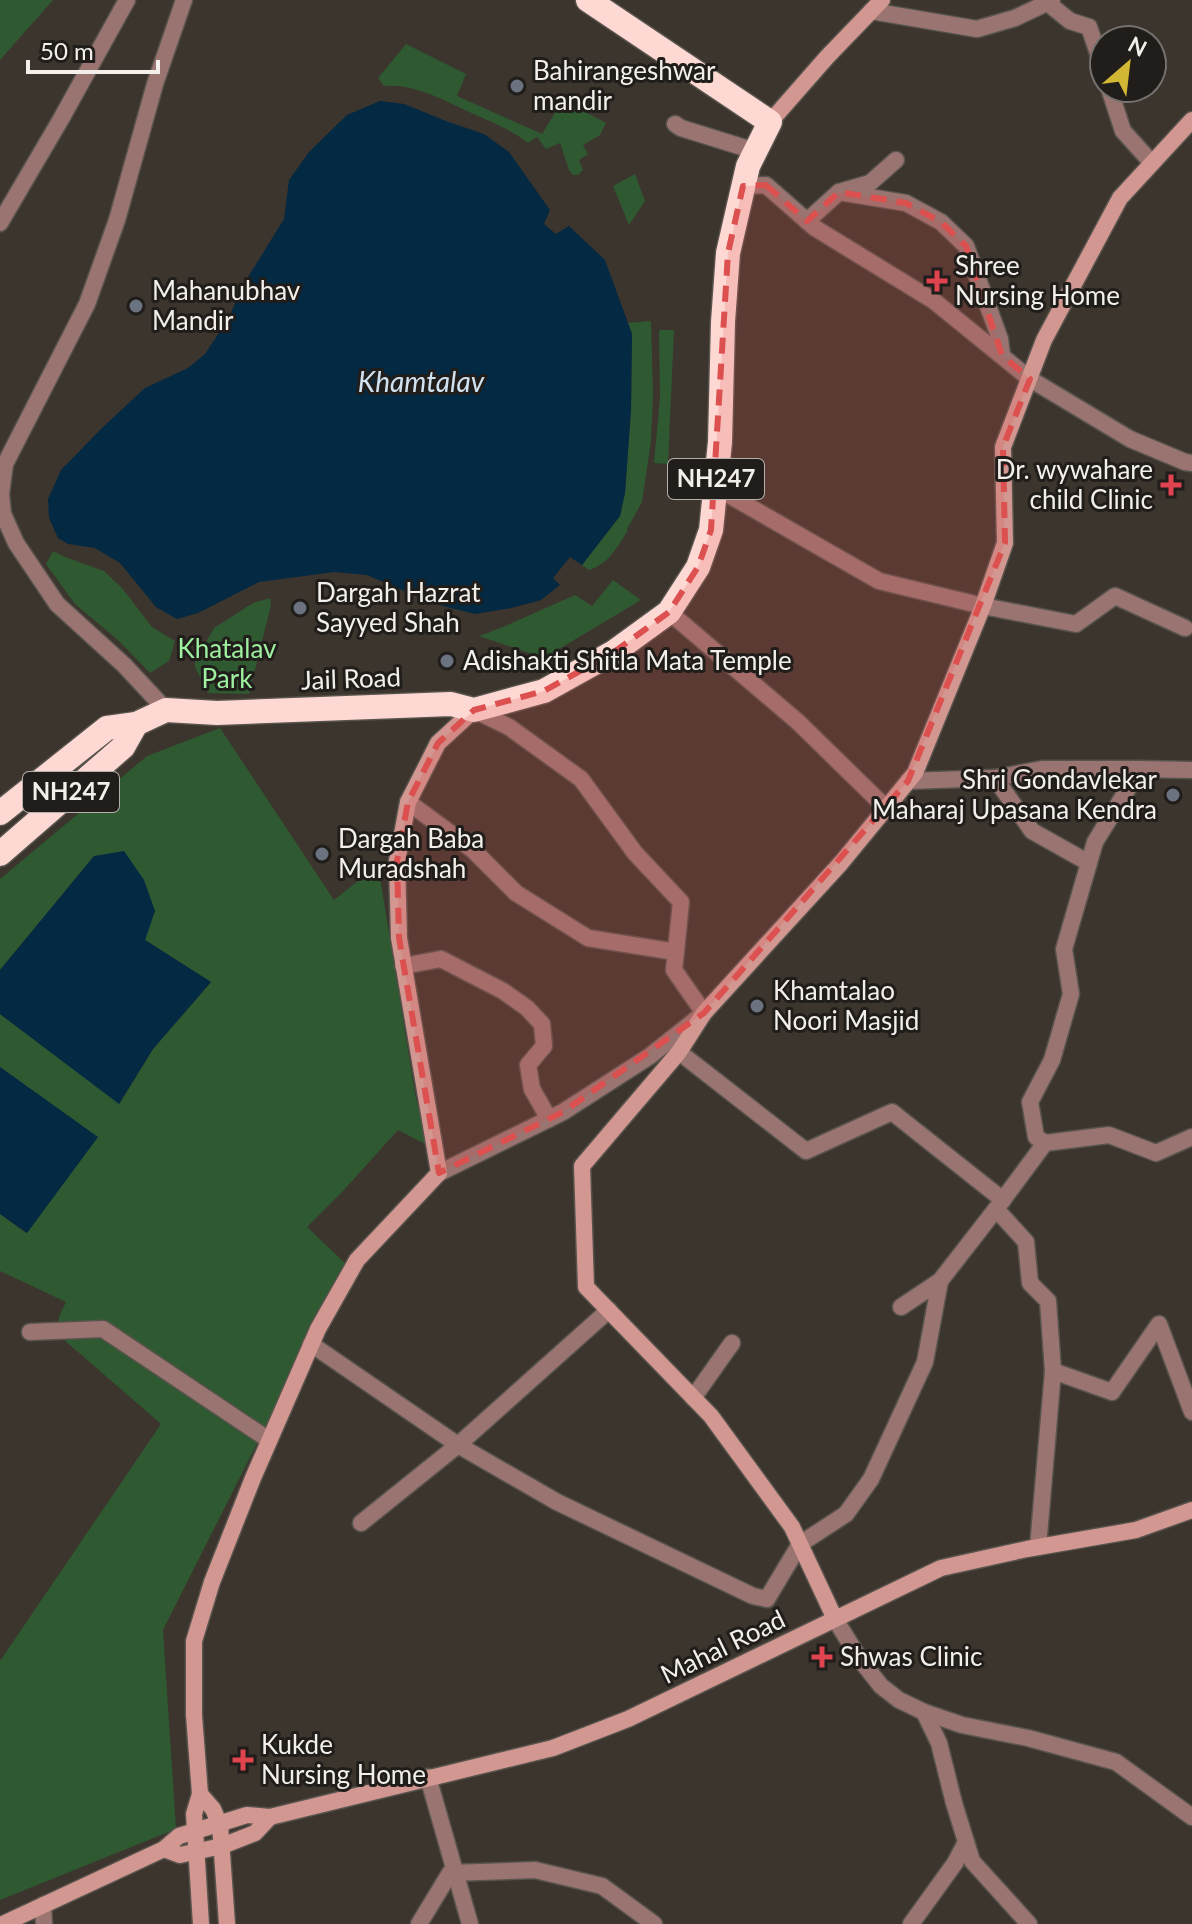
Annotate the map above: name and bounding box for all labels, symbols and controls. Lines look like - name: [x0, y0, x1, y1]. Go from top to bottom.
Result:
- scale bar: [28, 24, 158, 74]
- north arrow: [1088, 24, 1168, 104]
- text: N: [1124, 30, 1151, 62]
- text: 50 m: [40, 36, 94, 65]
- place label: Bahirangeshwar mandir: [533, 54, 716, 116]
- marker: Bahirangeshwar mandir: [508, 77, 526, 95]
- place label: Shree Nursing Home: [955, 249, 1120, 311]
- marker: Shree Nursing Home: [926, 270, 948, 292]
- place label: Mahanubhav Mandir: [152, 274, 301, 336]
- marker: Mahanubhav Mandir: [127, 297, 145, 315]
- water label: Khamtalav: [358, 364, 485, 398]
- place label: Dr. wywahare child Clinic: [996, 453, 1153, 515]
- road number: NH247: [668, 459, 764, 499]
- marker: Dr. wywahare child Clinic: [1160, 474, 1182, 496]
- place label: Dargah Hazrat Sayyed Shah: [316, 576, 481, 638]
- marker: Dargah Hazrat Sayyed Shah: [291, 599, 309, 617]
- park label: Khatalav Park: [178, 632, 277, 694]
- place label: Adishakti Shitla Mata Temple: [463, 644, 792, 676]
- marker: Adishakti Shitla Mata Temple: [438, 652, 456, 670]
- street label: Jail Road: [300, 660, 402, 696]
- place label: Shri Gondavlekar Maharaj Upasana Kendra: [872, 763, 1158, 825]
- road number: NH247: [23, 772, 119, 812]
- marker: Shri Gondavlekar Maharaj Upasana Kendra: [1164, 786, 1182, 804]
- place label: Dargah Baba Muradshah: [338, 822, 484, 884]
- marker: Dargah Baba Muradshah: [313, 845, 331, 863]
- place label: Khamtalao Noori Masjid: [773, 974, 919, 1036]
- marker: Khamtalao Noori Masjid: [748, 997, 766, 1015]
- street label: Mahal Road: [655, 1602, 790, 1690]
- place label: Shwas Clinic: [840, 1640, 982, 1672]
- marker: Shwas Clinic: [811, 1646, 833, 1668]
- place label: Kukde Nursing Home: [261, 1728, 426, 1790]
- marker: Kukde Nursing Home: [232, 1749, 254, 1771]

